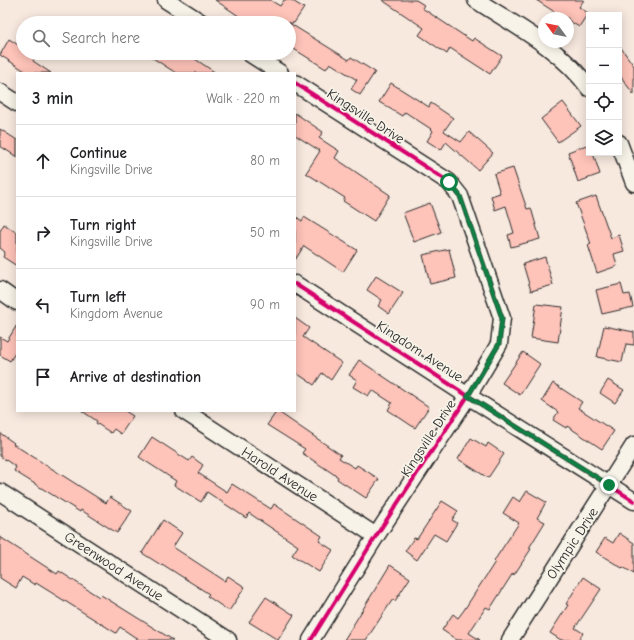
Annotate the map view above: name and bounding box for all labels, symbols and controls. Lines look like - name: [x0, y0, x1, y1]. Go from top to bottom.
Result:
- north arrow: [538, 12, 574, 48]
- map controls: [586, 12, 622, 156]
- button: +: [586, 12, 622, 48]
- search box: [16, 16, 296, 60]
- icon: search: [30, 27, 52, 49]
- text: Search here: [62, 29, 140, 47]
- button: −: [586, 48, 622, 84]
- button: locate: [586, 84, 622, 120]
- street label: Kingsville Drive: [324, 85, 408, 148]
- text: 3 min: [32, 89, 73, 108]
- text: Walk · 220 m: [206, 91, 280, 106]
- button: layers: [586, 120, 622, 156]
- text: Continue: [70, 144, 127, 162]
- icon: ahead: [32, 150, 54, 172]
- text: 80 m: [250, 153, 280, 168]
- text: Kingsville Drive: [70, 162, 153, 177]
- route start: [440, 173, 458, 191]
- text: Turn right: [70, 216, 136, 234]
- icon: right: [32, 222, 54, 244]
- text: 50 m: [250, 225, 280, 240]
- text: Kingsville Drive: [70, 234, 153, 249]
- text: Turn left: [70, 288, 126, 306]
- icon: left: [32, 294, 54, 316]
- text: 90 m: [250, 297, 280, 312]
- text: Kingdom Avenue: [70, 306, 163, 321]
- street label: Kingdom Avenue: [373, 317, 466, 386]
- icon: arrive: [32, 366, 54, 388]
- text: Arrive at destination: [70, 368, 201, 386]
- street label: Kingsville Drive: [397, 396, 460, 480]
- street label: Harold Avenue: [238, 443, 321, 505]
- route end: [600, 476, 618, 494]
- street label: Olympic Drive: [543, 504, 602, 582]
- street label: Greenwood Avenue: [61, 528, 166, 605]

